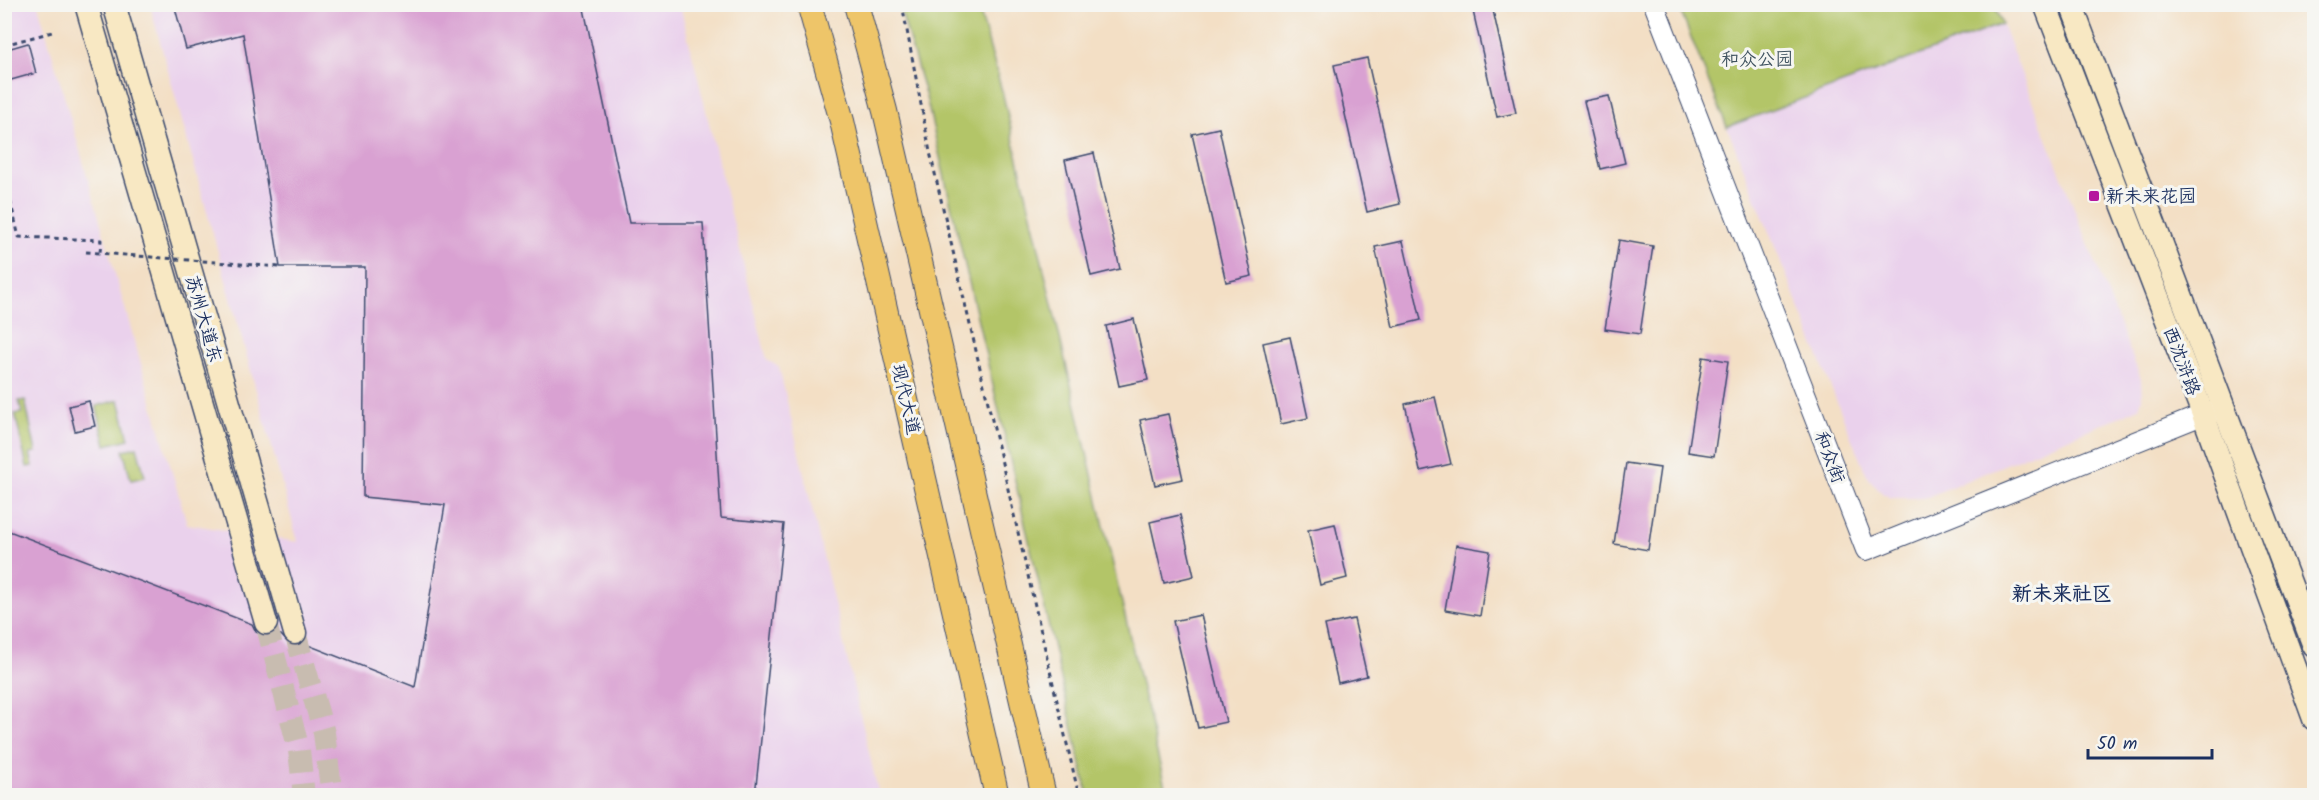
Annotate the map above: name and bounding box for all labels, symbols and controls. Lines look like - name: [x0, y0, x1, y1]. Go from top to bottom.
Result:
- park label: 和众公园: [1721, 46, 1793, 75]
- place label: 新未来花园: [2106, 183, 2196, 212]
- marker: 新未来花园: [2087, 189, 2101, 203]
- street label: 苏州大道东: [176, 272, 229, 367]
- street label: 西沈浒路: [2154, 323, 2207, 400]
- street label: 现代大道: [882, 361, 927, 438]
- street label: 和众街: [1805, 427, 1852, 488]
- district label: 新未来社区: [2012, 579, 2112, 611]
- scale bar: [2088, 722, 2212, 760]
- text: 50 m: [2097, 730, 2137, 759]

